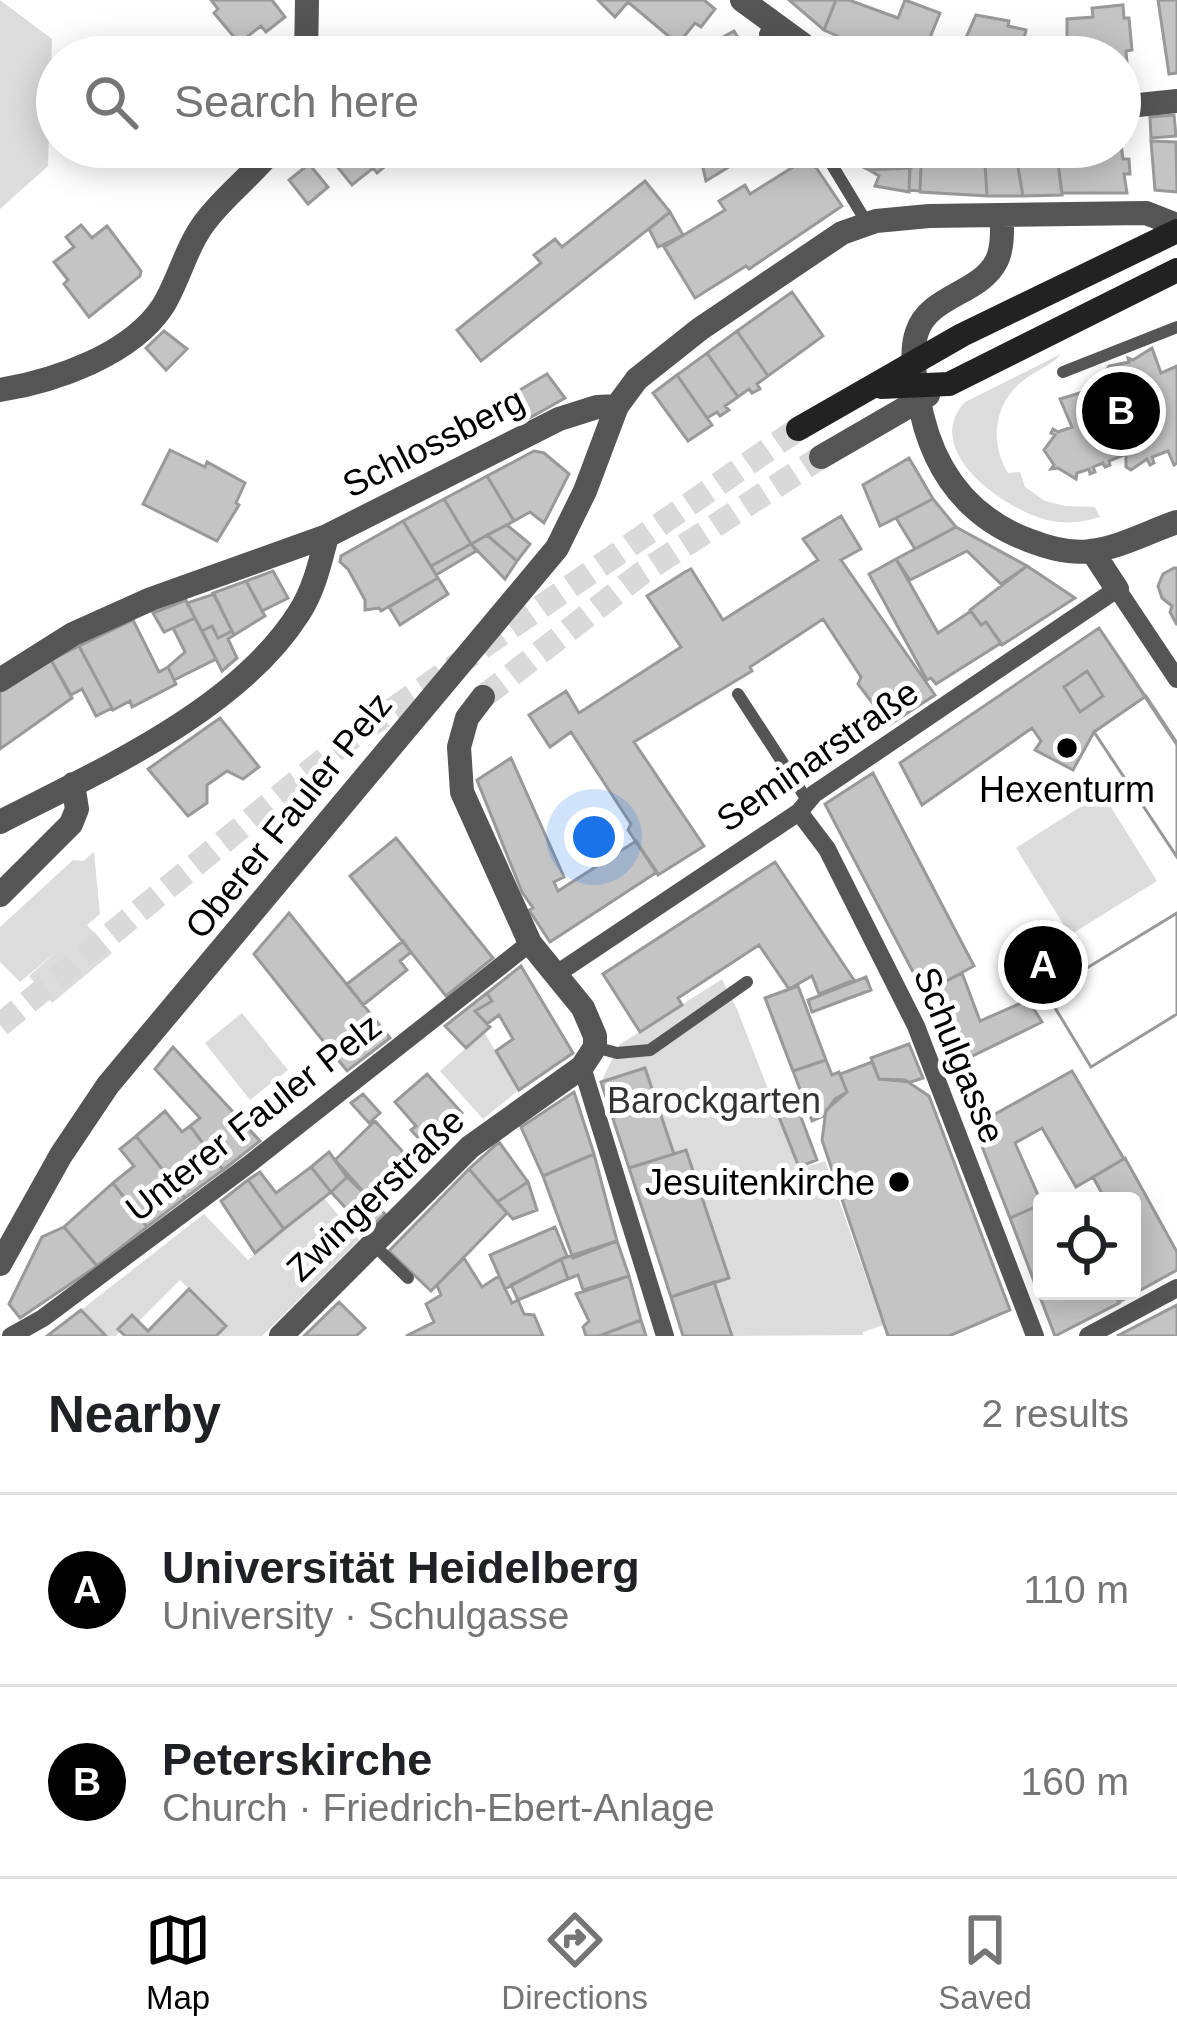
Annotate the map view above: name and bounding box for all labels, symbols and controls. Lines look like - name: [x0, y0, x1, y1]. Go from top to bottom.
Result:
- search box: [36, 36, 1141, 168]
- icon: search: [78, 69, 144, 135]
- text: Search here: [174, 76, 419, 127]
- pin: B: [1082, 366, 1160, 456]
- street label: Schlossberg: [336, 379, 531, 506]
- street label: Seminarstraße: [709, 671, 926, 840]
- street label: Oberer Fauler Pelz: [177, 684, 400, 946]
- marker: Hexenturm: [1054, 735, 1080, 761]
- place label: Hexenturm: [979, 769, 1155, 810]
- your location: [564, 807, 624, 867]
- pin: A: [1004, 920, 1082, 1010]
- street label: Schulgasse: [906, 961, 1013, 1149]
- street label: Unterer Fauler Pelz: [118, 1005, 389, 1230]
- park label: Barockgarten: [607, 1080, 821, 1121]
- street label: Zwingerstraße: [278, 1100, 472, 1289]
- place label: Jesuitenkirche: [645, 1162, 875, 1203]
- marker: Jesuitenkirche: [886, 1169, 912, 1195]
- map controls: [1033, 1192, 1141, 1300]
- button: locate: [1033, 1192, 1141, 1300]
- text: Nearby: [48, 1386, 221, 1443]
- text: 2 results: [982, 1392, 1129, 1435]
- text: Universität Heidelberg: [162, 1542, 640, 1593]
- text: A: [73, 1568, 101, 1611]
- text: 110 m: [1024, 1568, 1129, 1611]
- text: University · Schulgasse: [162, 1594, 569, 1637]
- text: Peterskirche: [162, 1734, 432, 1785]
- text: B: [73, 1760, 101, 1803]
- text: 160 m: [1021, 1760, 1129, 1803]
- text: Church · Friedrich-Ebert-Anlage: [162, 1786, 715, 1829]
- tab: Map: [145, 1907, 211, 2017]
- tab: Directions: [501, 1907, 648, 2017]
- tab: Saved: [938, 1907, 1032, 2017]

